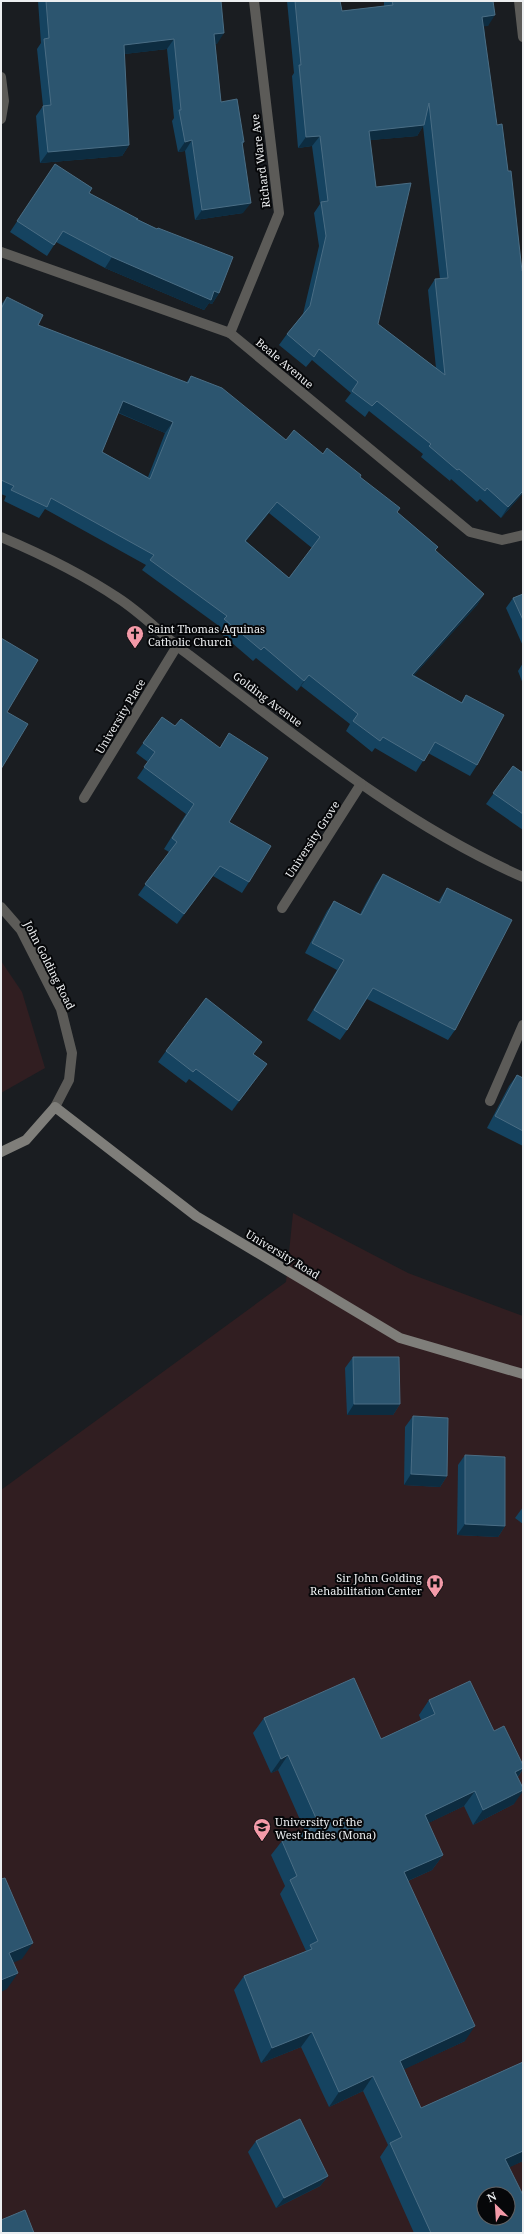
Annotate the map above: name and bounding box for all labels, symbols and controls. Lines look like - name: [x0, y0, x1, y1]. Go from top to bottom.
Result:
- street label: Richard Ware Ave: [247, 113, 273, 209]
- street label: Beale Avenue: [253, 335, 317, 392]
- place label: Saint Thomas Aquinas Catholic Church: [148, 621, 265, 649]
- church icon: Saint Thomas Aquinas Catholic Church: [125, 624, 145, 649]
- street label: Golding Avenue: [230, 668, 306, 730]
- street label: University Place: [92, 676, 148, 756]
- street label: University Grove: [281, 798, 343, 880]
- street label: John Golding Road: [21, 917, 79, 1012]
- street label: University Road: [243, 1226, 323, 1282]
- place label: Sir John Golding Rehabilitation Center: [310, 1570, 423, 1598]
- hospital icon: Sir John Golding Rehabilitation Center: [425, 1573, 445, 1598]
- place label: University of the West Indies (Mona): [275, 1814, 376, 1842]
- school or university icon: University of the West Indies (Mona): [252, 1817, 272, 1842]
- north arrow: [476, 2186, 516, 2226]
- text: N: [484, 2188, 499, 2205]

